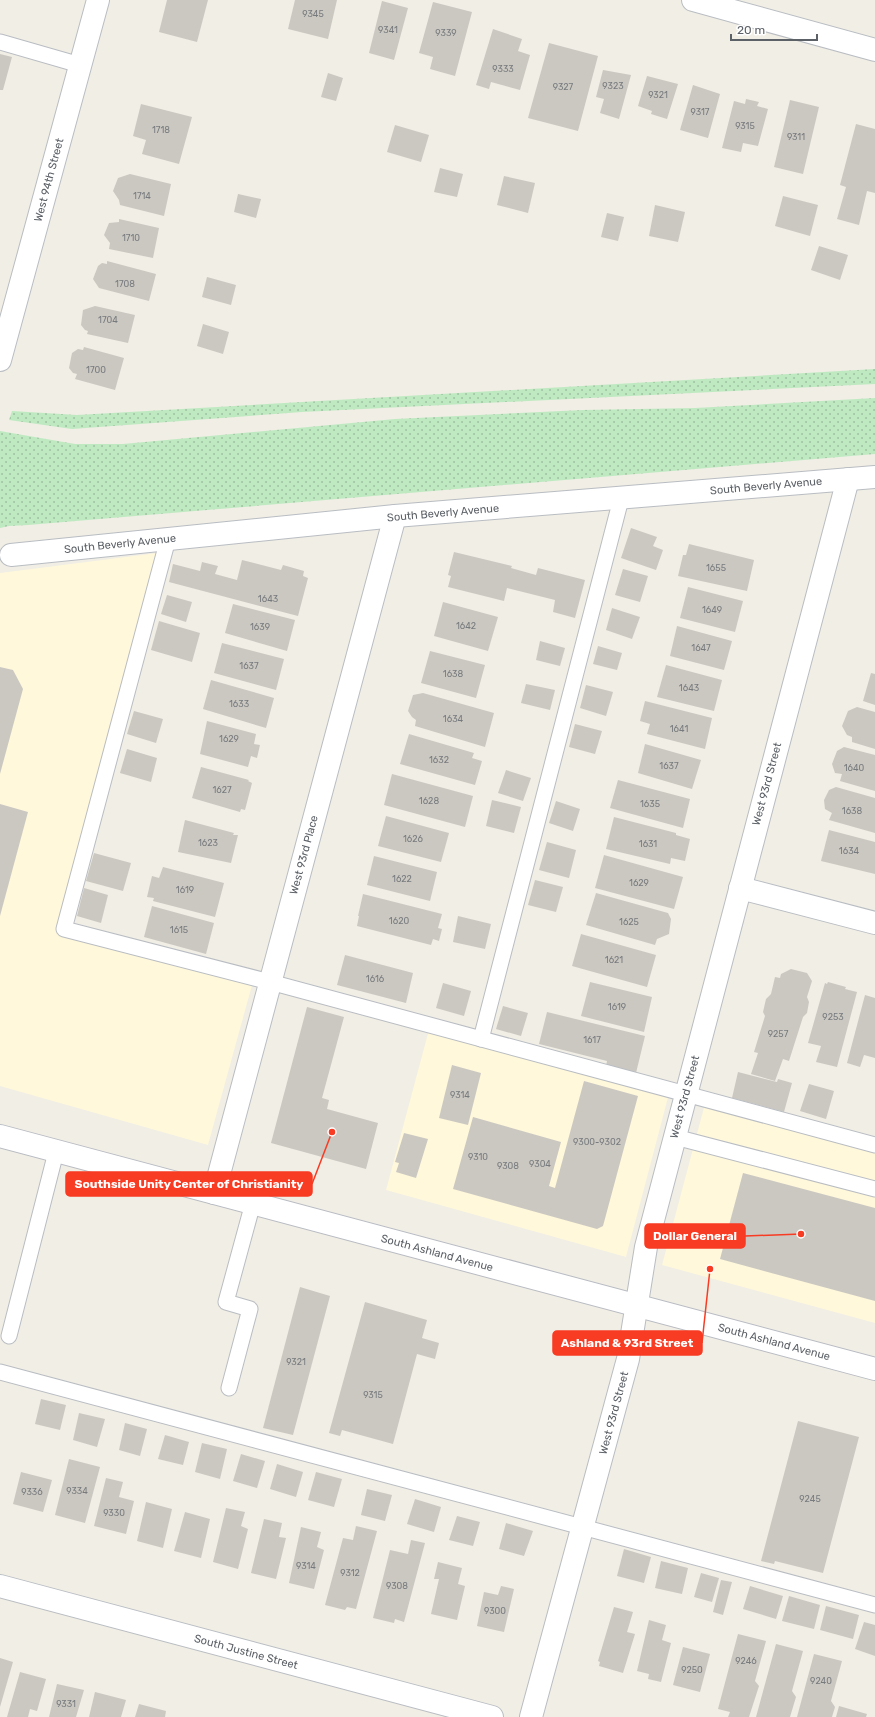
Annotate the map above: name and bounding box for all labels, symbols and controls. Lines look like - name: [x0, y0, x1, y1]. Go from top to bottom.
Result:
- house number: 9345: [302, 9, 324, 19]
- scale bar: [731, 16, 817, 42]
- text: 20 m: [737, 23, 765, 37]
- house number: 9341: [378, 25, 398, 35]
- house number: 9339: [435, 28, 457, 38]
- house number: 9333: [492, 64, 514, 74]
- house number: 9323: [602, 81, 624, 91]
- house number: 9327: [553, 82, 574, 92]
- house number: 9321: [648, 90, 668, 100]
- house number: 9317: [691, 107, 710, 117]
- house number: 9315: [735, 121, 755, 131]
- house number: 1718: [152, 125, 170, 135]
- house number: 9311: [787, 132, 805, 142]
- street label: West 94th Street: [32, 136, 67, 223]
- house number: 1714: [133, 191, 151, 201]
- house number: 1710: [122, 233, 140, 243]
- house number: 1708: [115, 279, 135, 289]
- house number: 1704: [98, 315, 118, 325]
- house number: 1700: [86, 365, 106, 375]
- street label: South Beverly Avenue: [709, 475, 823, 497]
- street label: South Beverly Avenue: [386, 502, 500, 524]
- street label: South Beverly Avenue: [63, 532, 177, 556]
- house number: 1655: [706, 563, 726, 573]
- house number: 1643: [258, 594, 278, 604]
- house number: 1649: [702, 605, 722, 615]
- house number: 1642: [456, 621, 476, 631]
- house number: 1639: [250, 622, 270, 632]
- house number: 1647: [691, 643, 711, 653]
- house number: 1637: [239, 661, 259, 671]
- house number: 1638: [443, 669, 463, 679]
- house number: 1643: [679, 683, 699, 693]
- house number: 1633: [229, 699, 249, 709]
- house number: 1634: [443, 714, 464, 724]
- house number: 1641: [670, 724, 688, 734]
- house number: 1629: [219, 734, 239, 744]
- street label: West 93rd Street: [750, 740, 785, 827]
- house number: 1632: [429, 755, 449, 765]
- house number: 1637: [659, 761, 679, 771]
- house number: 1640: [844, 763, 865, 773]
- house number: 1627: [212, 785, 232, 795]
- house number: 1628: [419, 796, 439, 806]
- house number: 1635: [640, 799, 660, 809]
- house number: 1638: [842, 806, 862, 816]
- street label: West 93rd Place: [287, 814, 321, 896]
- house number: 1626: [403, 834, 424, 844]
- house number: 1623: [198, 838, 218, 848]
- house number: 1631: [639, 839, 657, 849]
- house number: 1634: [839, 846, 860, 856]
- house number: 1622: [392, 874, 412, 884]
- house number: 1629: [629, 878, 649, 888]
- house number: 1619: [176, 885, 194, 895]
- house number: 1620: [389, 916, 409, 926]
- house number: 1625: [619, 917, 639, 927]
- house number: 1615: [170, 925, 188, 935]
- house number: 1621: [605, 955, 623, 965]
- house number: 1616: [366, 974, 385, 984]
- house number: 1619: [608, 1002, 626, 1012]
- house number: 9253: [822, 1012, 844, 1022]
- house number: 9257: [768, 1029, 789, 1039]
- house number: 1617: [583, 1035, 601, 1045]
- street label: West 93rd Street: [668, 1053, 703, 1140]
- house number: 9314: [450, 1090, 470, 1100]
- house number: 9300-9302: [573, 1137, 621, 1147]
- house number: 9310: [468, 1152, 488, 1162]
- house number: 9304: [529, 1159, 551, 1169]
- house number: 9308: [497, 1161, 519, 1171]
- callout: Southside Unity Center of Christianity: [66, 1172, 312, 1196]
- text: Southside Unity Center of Christianity: [75, 1177, 303, 1191]
- callout: Dollar General: [645, 1224, 745, 1248]
- text: Dollar General: [653, 1229, 737, 1243]
- street label: South Ashland Avenue: [379, 1232, 495, 1274]
- street label: South Ashland Avenue: [716, 1321, 832, 1363]
- callout: Ashland & 93rd Street: [553, 1331, 702, 1355]
- text: Ashland & 93rd Street: [561, 1336, 694, 1350]
- house number: 9321: [286, 1357, 306, 1367]
- street label: West 93rd Street: [597, 1369, 632, 1456]
- house number: 9315: [363, 1390, 383, 1400]
- house number: 9334: [66, 1486, 88, 1496]
- house number: 9336: [21, 1487, 43, 1497]
- house number: 9245: [799, 1494, 821, 1504]
- house number: 9330: [103, 1508, 125, 1518]
- house number: 9314: [296, 1561, 316, 1571]
- house number: 9312: [340, 1568, 360, 1578]
- house number: 9308: [386, 1581, 408, 1591]
- house number: 9300: [484, 1606, 506, 1616]
- street label: South Justine Street: [193, 1632, 300, 1672]
- house number: 9246: [735, 1656, 757, 1666]
- house number: 9250: [681, 1665, 703, 1675]
- house number: 9240: [810, 1676, 832, 1686]
- house number: 9331: [56, 1699, 76, 1709]

